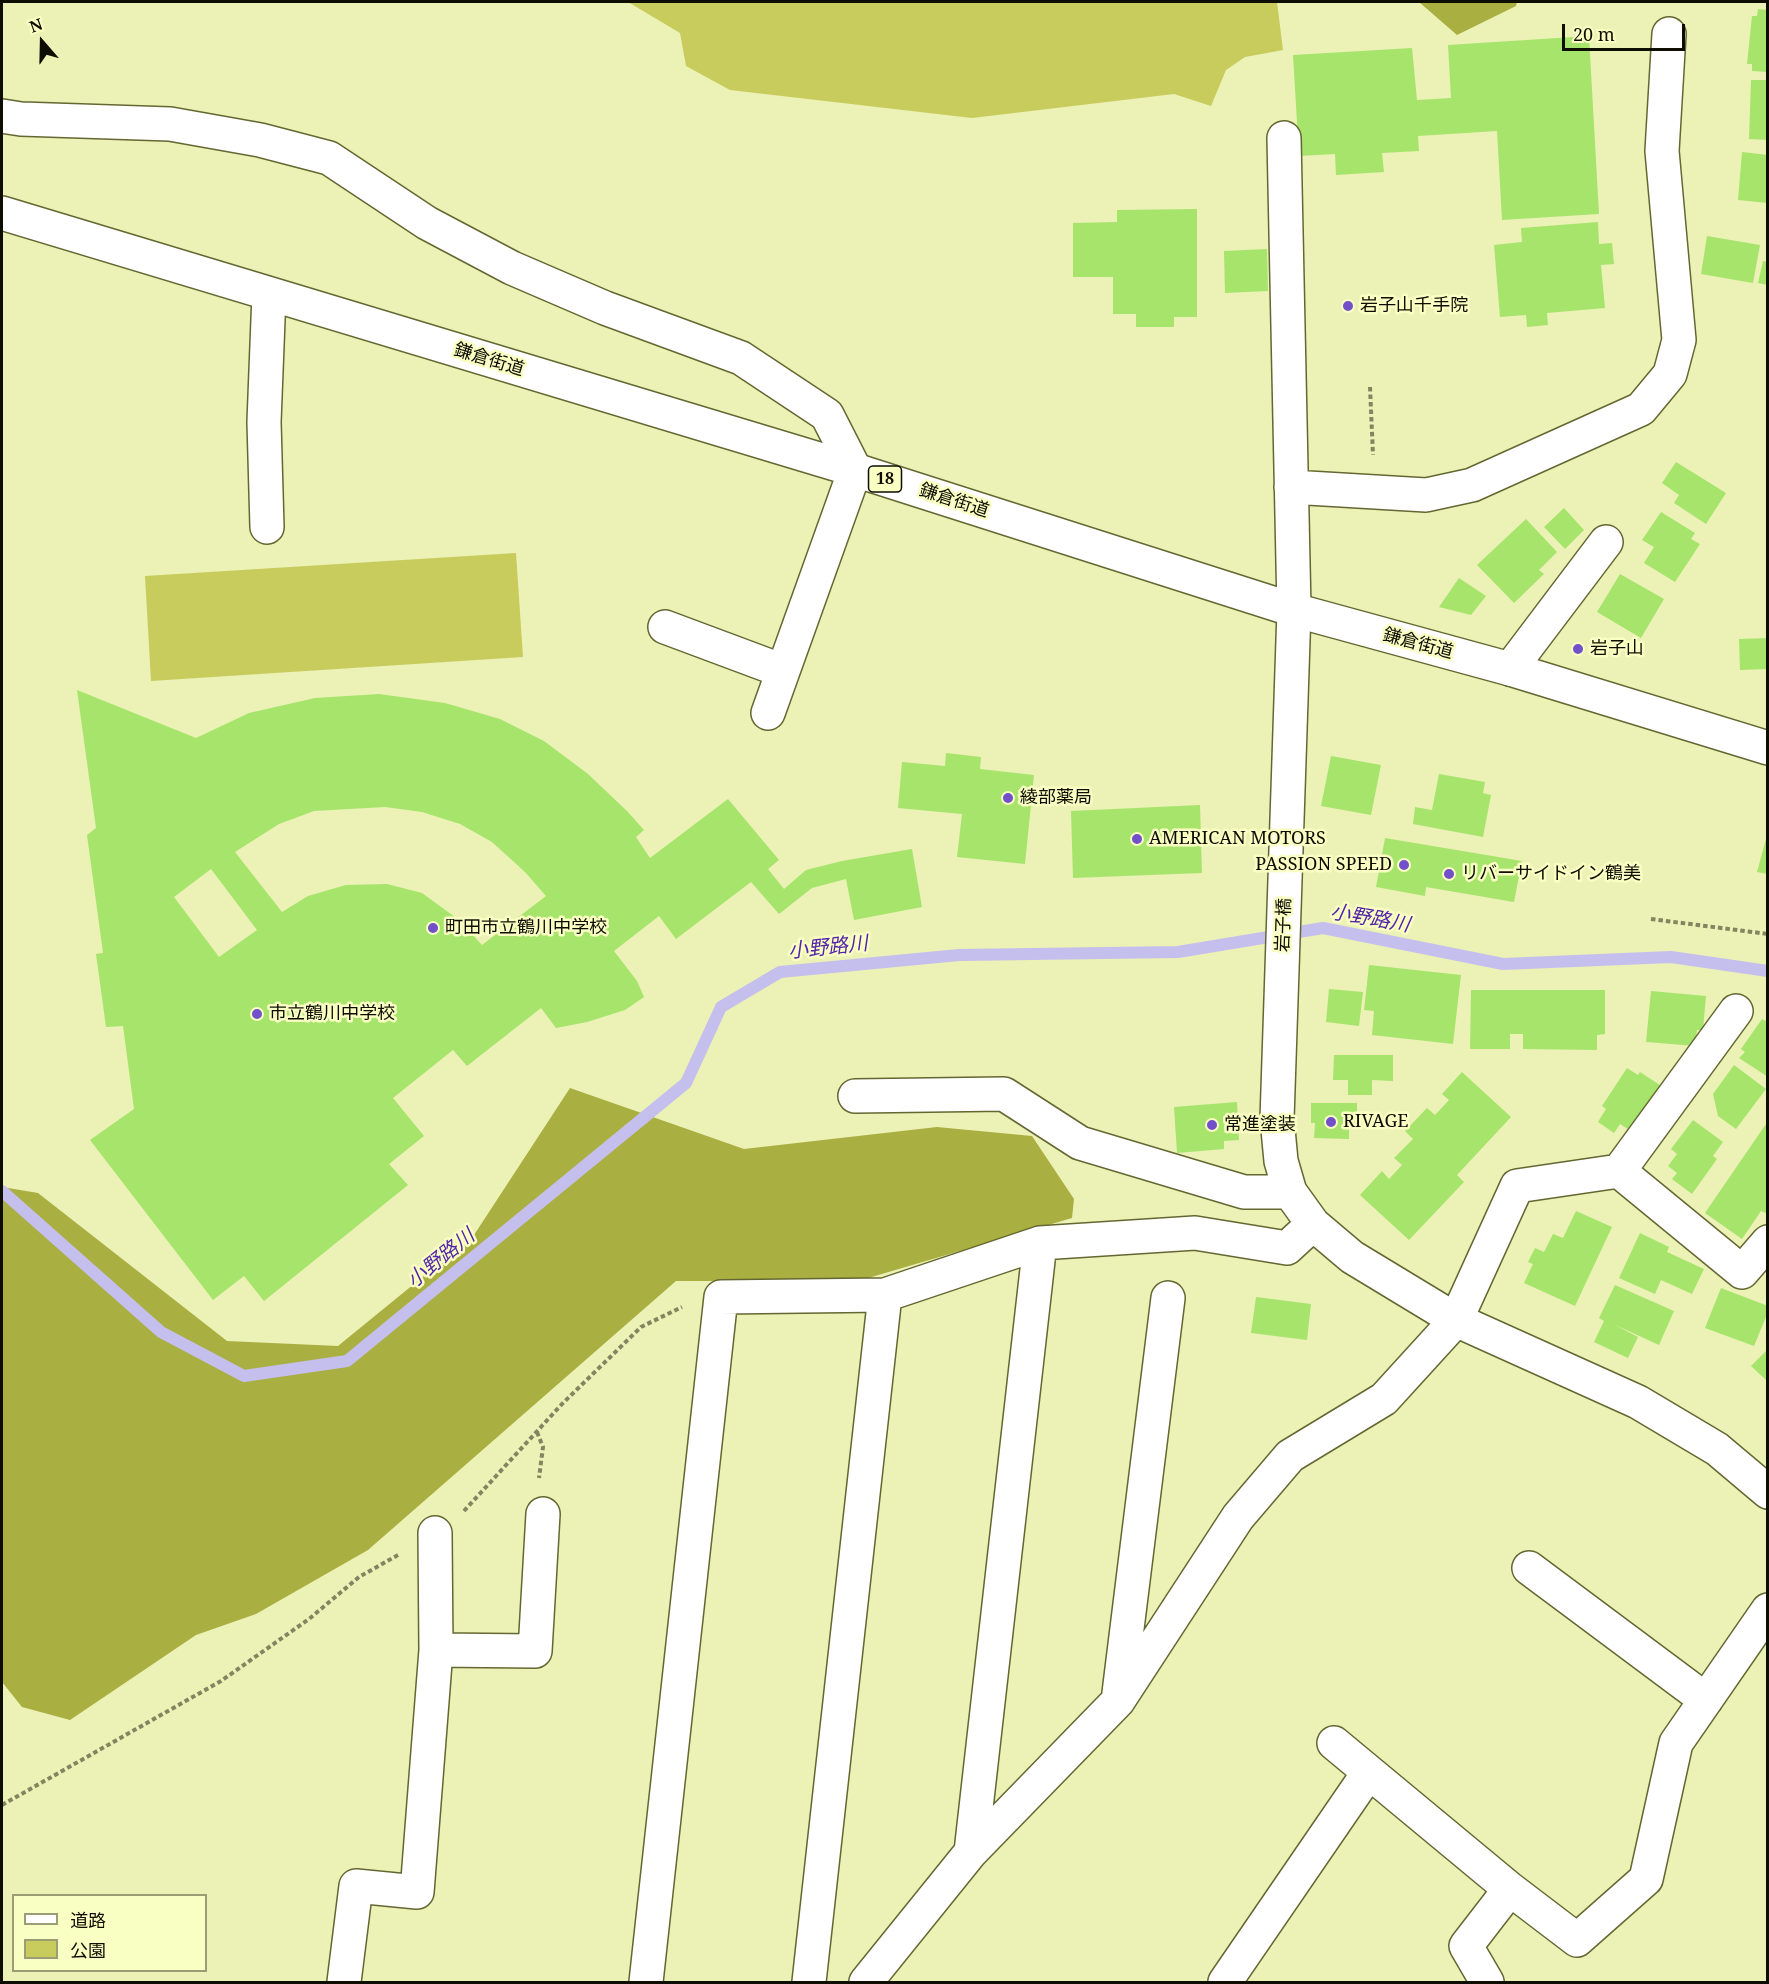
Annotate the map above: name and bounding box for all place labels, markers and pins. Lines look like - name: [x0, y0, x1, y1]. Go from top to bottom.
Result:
- place label: 岩子山千手院: [1360, 295, 1468, 317]
- marker: 岩子山千手院: [1341, 299, 1355, 313]
- place label: 岩子山: [1590, 638, 1644, 660]
- marker: 岩子山: [1571, 642, 1585, 656]
- place label: 綾部薬局: [1020, 787, 1092, 809]
- marker: 綾部薬局: [1001, 791, 1015, 805]
- place label: AMERICAN MOTORS: [1149, 828, 1326, 850]
- marker: AMERICAN MOTORS: [1130, 832, 1144, 846]
- place label: PASSION SPEED: [1255, 854, 1392, 876]
- marker: PASSION SPEED: [1397, 858, 1411, 872]
- place label: リバーサイドイン鶴美: [1461, 863, 1641, 885]
- marker: リバーサイドイン鶴美: [1442, 867, 1456, 881]
- place label: 町田市立鶴川中学校: [445, 917, 607, 939]
- marker: 町田市立鶴川中学校: [426, 921, 440, 935]
- place label: 市立鶴川中学校: [269, 1003, 395, 1025]
- marker: 市立鶴川中学校: [250, 1007, 264, 1021]
- place label: RIVAGE: [1343, 1111, 1409, 1133]
- place label: 常進塗装: [1224, 1114, 1296, 1136]
- marker: RIVAGE: [1324, 1115, 1338, 1129]
- marker: 常進塗装: [1205, 1118, 1219, 1132]

